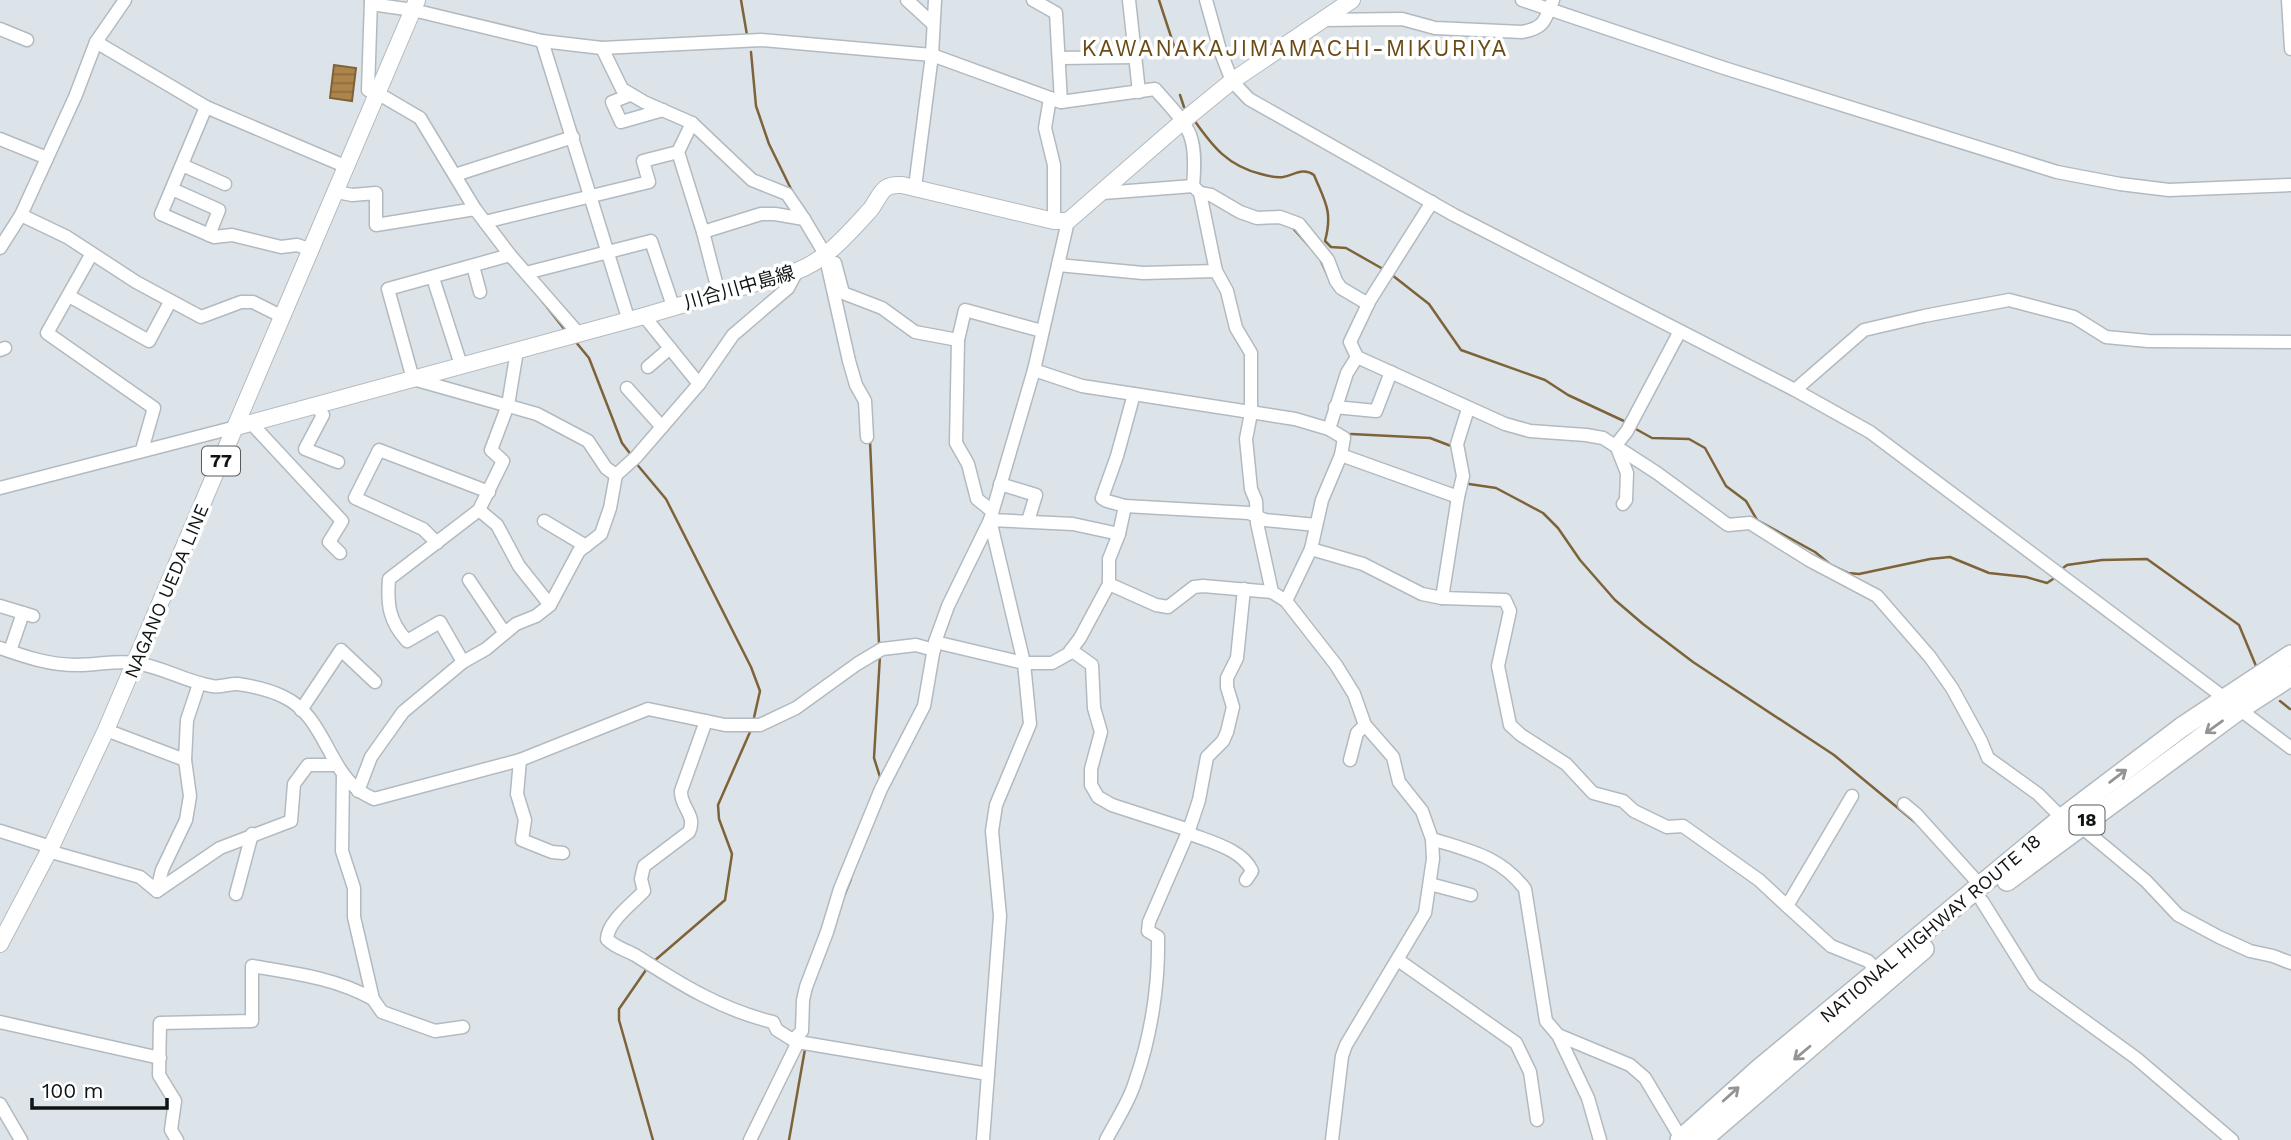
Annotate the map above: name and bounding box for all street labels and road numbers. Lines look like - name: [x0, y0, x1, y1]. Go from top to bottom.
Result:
- street label: 川合川中島線: [681, 261, 797, 314]
- road number: 77: [202, 447, 240, 476]
- street label: NAGANO UEDA LINE: [119, 501, 214, 682]
- road number: 18: [2070, 806, 2104, 834]
- street label: NATIONAL HIGHWAY ROUTE 18: [1815, 829, 2046, 1028]

